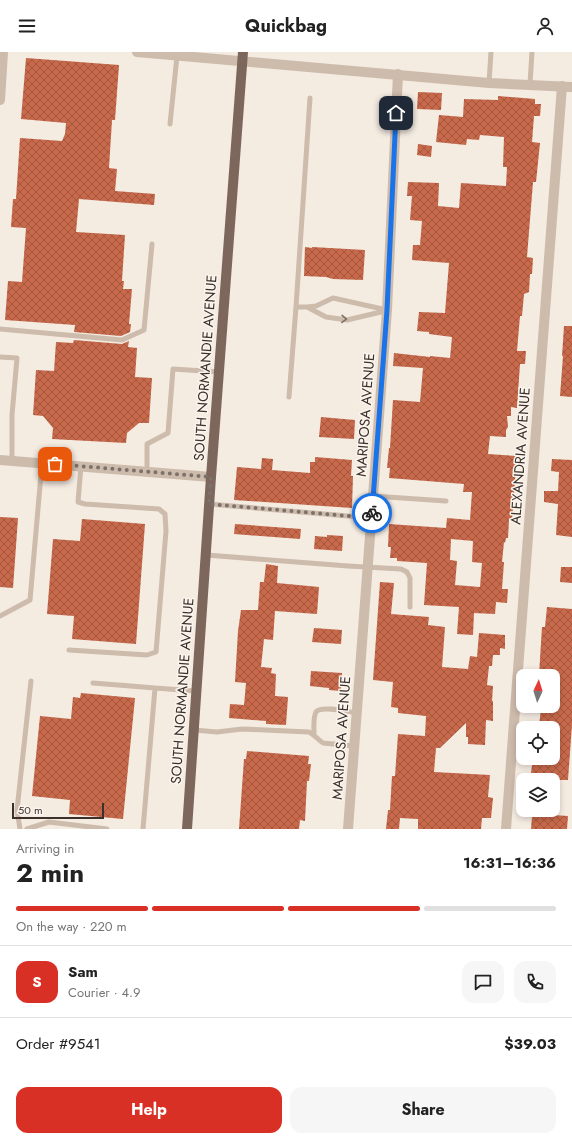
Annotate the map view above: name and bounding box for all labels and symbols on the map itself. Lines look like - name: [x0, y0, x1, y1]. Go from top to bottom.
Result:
- pin: [379, 96, 413, 130]
- street label: SOUTH NORMANDIE AVENUE: [189, 274, 221, 462]
- one-way arrow: [341, 314, 347, 323]
- street label: MARIPOSA AVENUE: [351, 353, 379, 477]
- street label: ALEXANDRIA AVENUE: [505, 387, 535, 525]
- pin: [38, 447, 72, 481]
- courier: [352, 493, 392, 533]
- street label: SOUTH NORMANDIE AVENUE: [166, 597, 198, 785]
- north arrow: [516, 669, 560, 713]
- street label: MARIPOSA AVENUE: [327, 676, 355, 800]
- scale bar: [12, 801, 104, 820]

